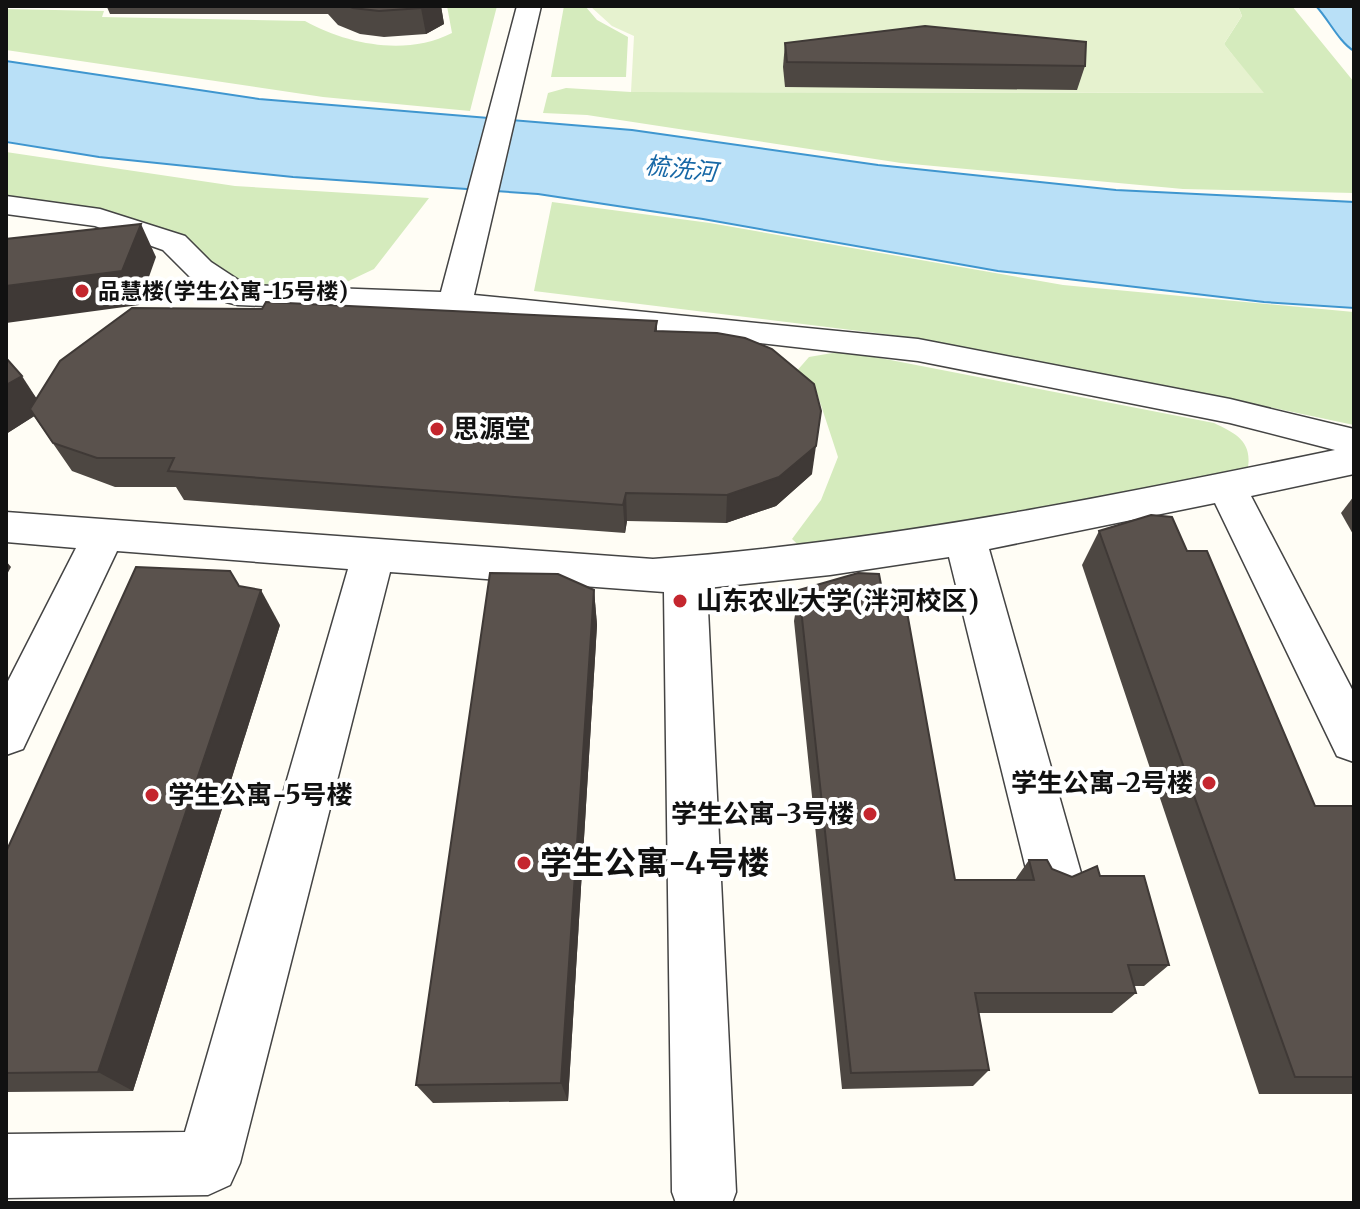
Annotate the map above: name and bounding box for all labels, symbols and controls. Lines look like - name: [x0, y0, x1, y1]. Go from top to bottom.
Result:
- water label: 梳洗河: [644, 149, 722, 188]
- place label: 品慧楼(学生公寓-15号楼): [98, 277, 348, 305]
- marker: 品慧楼(学生公寓-15号楼): [73, 282, 91, 300]
- place label: 思源堂: [453, 412, 531, 445]
- marker: 思源堂: [428, 420, 446, 438]
- place label: 山东农业大学(泮河校区): [696, 584, 979, 617]
- marker: 山东农业大学(泮河校区): [671, 592, 689, 610]
- place label: 学生公寓-2号楼: [1011, 766, 1193, 799]
- marker: 学生公寓-2号楼: [1200, 774, 1218, 792]
- place label: 学生公寓-5号楼: [168, 778, 353, 811]
- marker: 学生公寓-5号楼: [143, 786, 161, 804]
- place label: 学生公寓-3号楼: [671, 797, 854, 830]
- marker: 学生公寓-3号楼: [861, 805, 879, 823]
- place label: 学生公寓-4号楼: [540, 843, 769, 883]
- marker: 学生公寓-4号楼: [515, 854, 533, 872]

